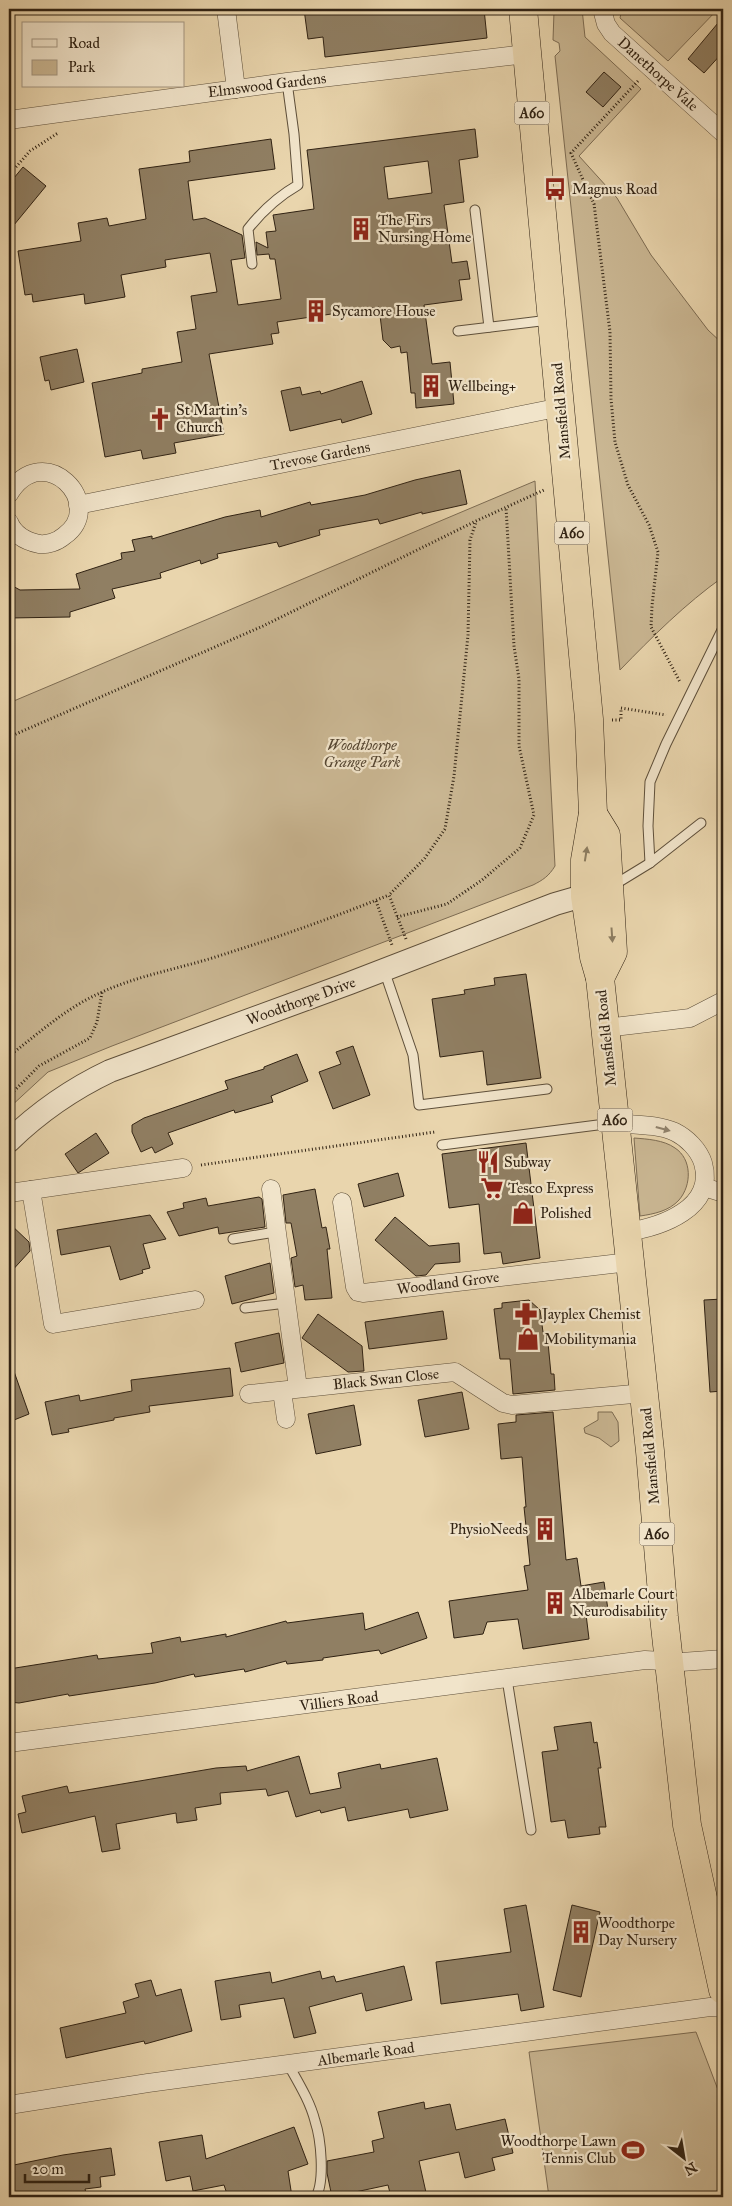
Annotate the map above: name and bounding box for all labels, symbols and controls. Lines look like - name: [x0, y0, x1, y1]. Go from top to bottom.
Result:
- legend: [22, 22, 185, 88]
- street label: Danethorpe Vale: [614, 33, 702, 115]
- text: Road: [68, 34, 100, 52]
- text: Park: [68, 58, 95, 76]
- street label: Elmswood Gardens: [207, 69, 327, 101]
- road number: A60: [514, 102, 550, 125]
- bus stop icon: Magnus Road: [542, 176, 568, 202]
- place label: Magnus Road: [572, 180, 658, 198]
- place label: The Firs Nursing Home: [378, 211, 471, 246]
- building icon: The Firs Nursing Home: [348, 216, 374, 242]
- building icon: Sycamore House: [303, 298, 329, 324]
- place label: Sycamore House: [332, 302, 435, 320]
- street label: Mansfield Road: [548, 361, 574, 460]
- building icon: Wellbeing+: [418, 373, 444, 399]
- place label: Wellbeing+: [448, 377, 516, 395]
- place label: St Martin's Church: [176, 401, 247, 436]
- church icon: St Martin's Church: [147, 406, 173, 432]
- street label: Trevose Gardens: [268, 437, 372, 475]
- road number: A60: [554, 522, 590, 544]
- park label: Woodthorpe Grange Park: [324, 736, 401, 771]
- one-way arrow: [583, 846, 591, 862]
- one-way arrow: [608, 927, 616, 943]
- street label: Woodthorpe Drive: [244, 973, 358, 1029]
- street label: Mansfield Road: [592, 988, 620, 1087]
- road number: A60: [598, 1108, 632, 1132]
- one-way arrow: [656, 1125, 671, 1133]
- restaurant icon: Subway: [475, 1149, 501, 1175]
- place label: Subway: [504, 1153, 552, 1171]
- supermarket icon: Tesco Express: [479, 1175, 505, 1201]
- place label: Tesco Express: [508, 1179, 594, 1197]
- shop icon: Polished: [510, 1200, 536, 1226]
- place label: Polished: [540, 1204, 592, 1222]
- street label: Woodland Grove: [396, 1268, 500, 1298]
- pharmacy icon: Jayplex Chemist: [513, 1301, 539, 1327]
- place label: Jayplex Chemist: [540, 1305, 641, 1324]
- shop icon: Mobilitymania: [515, 1326, 541, 1352]
- place label: Mobilitymania: [544, 1330, 637, 1348]
- street label: Black Swan Close: [332, 1364, 440, 1394]
- street label: Mansfield Road: [637, 1406, 663, 1505]
- building icon: PhysioNeeds: [532, 1516, 558, 1542]
- place label: PhysioNeeds: [449, 1520, 528, 1538]
- road number: A60: [640, 1522, 674, 1546]
- place label: Albemarle Court Neurodisability: [571, 1585, 675, 1620]
- building icon: Albemarle Court Neurodisability: [542, 1590, 568, 1616]
- street label: Villiers Road: [298, 1687, 380, 1715]
- place label: Woodthorpe Day Nursery: [598, 1914, 678, 1949]
- building icon: Woodthorpe Day Nursery: [568, 1919, 594, 1945]
- street label: Albemarle Road: [315, 2038, 416, 2070]
- place label: Woodthorpe Lawn Tennis Club: [500, 2132, 616, 2167]
- north arrow: [660, 2134, 710, 2184]
- sports icon: Woodthorpe Lawn Tennis Club: [620, 2137, 646, 2163]
- scale bar: [25, 2151, 89, 2183]
- text: N: [681, 2158, 700, 2179]
- text: 20 m: [32, 2160, 64, 2178]

